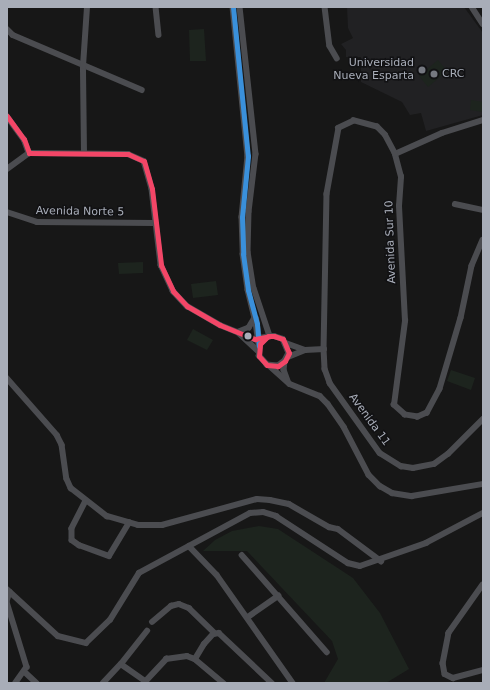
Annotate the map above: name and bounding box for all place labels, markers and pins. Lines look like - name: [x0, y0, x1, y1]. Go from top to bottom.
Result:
- place label: Universidad Nueva Esparta: [333, 57, 414, 83]
- marker: Universidad Nueva Esparta: [417, 65, 427, 75]
- place label: CRC: [442, 67, 464, 81]
- marker: CRC: [429, 69, 439, 79]
- unlabelled marker: [243, 331, 253, 341]

